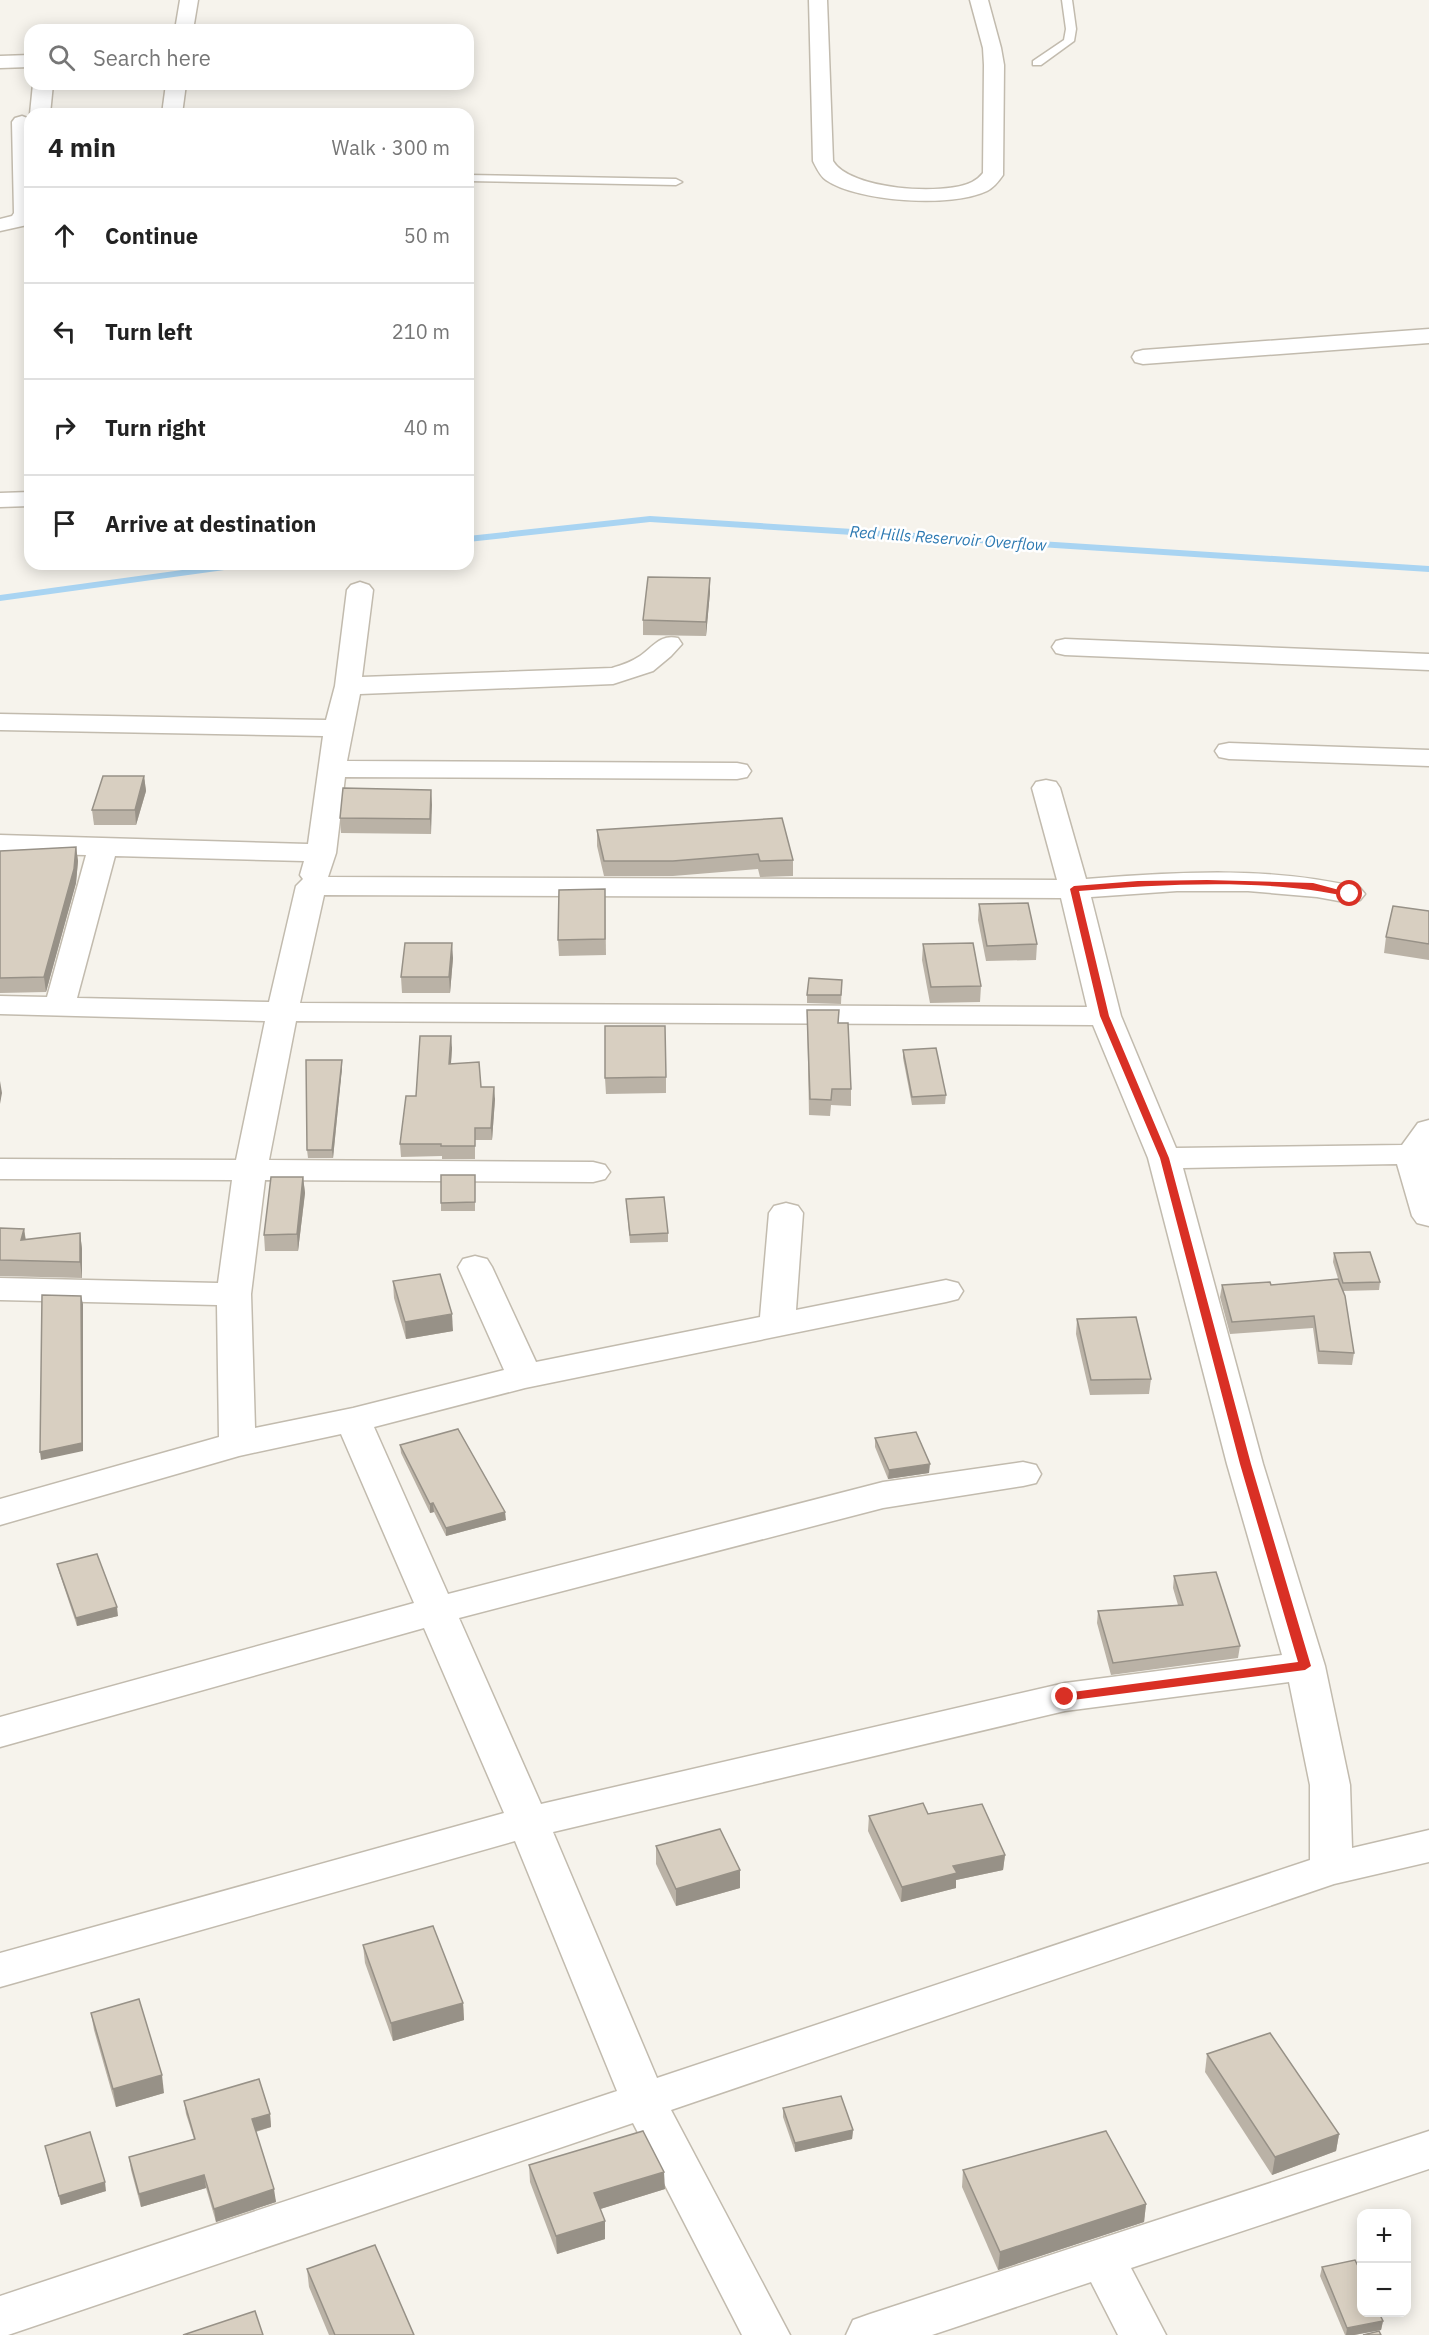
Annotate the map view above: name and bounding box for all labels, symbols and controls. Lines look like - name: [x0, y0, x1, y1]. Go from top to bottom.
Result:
- search box: [24, 24, 474, 90]
- icon: search: [45, 41, 78, 74]
- text: Search here: [93, 43, 211, 72]
- text: 4 min: [48, 130, 116, 164]
- text: Walk · 300 m: [332, 134, 450, 161]
- icon: ahead: [48, 219, 81, 252]
- text: Continue: [105, 221, 198, 250]
- text: 50 m: [404, 222, 450, 249]
- icon: left: [48, 315, 81, 348]
- text: Turn left: [105, 317, 193, 346]
- text: 210 m: [392, 318, 450, 345]
- icon: right: [48, 411, 81, 444]
- text: Turn right: [105, 413, 206, 442]
- text: 40 m: [404, 414, 450, 441]
- icon: arrive: [48, 507, 81, 540]
- text: Arrive at destination: [105, 509, 316, 538]
- water label: Red Hills Reservoir Overflow: [849, 521, 1048, 555]
- route start: [1336, 880, 1362, 906]
- route end: [1051, 1683, 1077, 1709]
- map controls: [1357, 2209, 1411, 2317]
- button: +: [1357, 2209, 1411, 2263]
- button: −: [1357, 2263, 1411, 2317]

